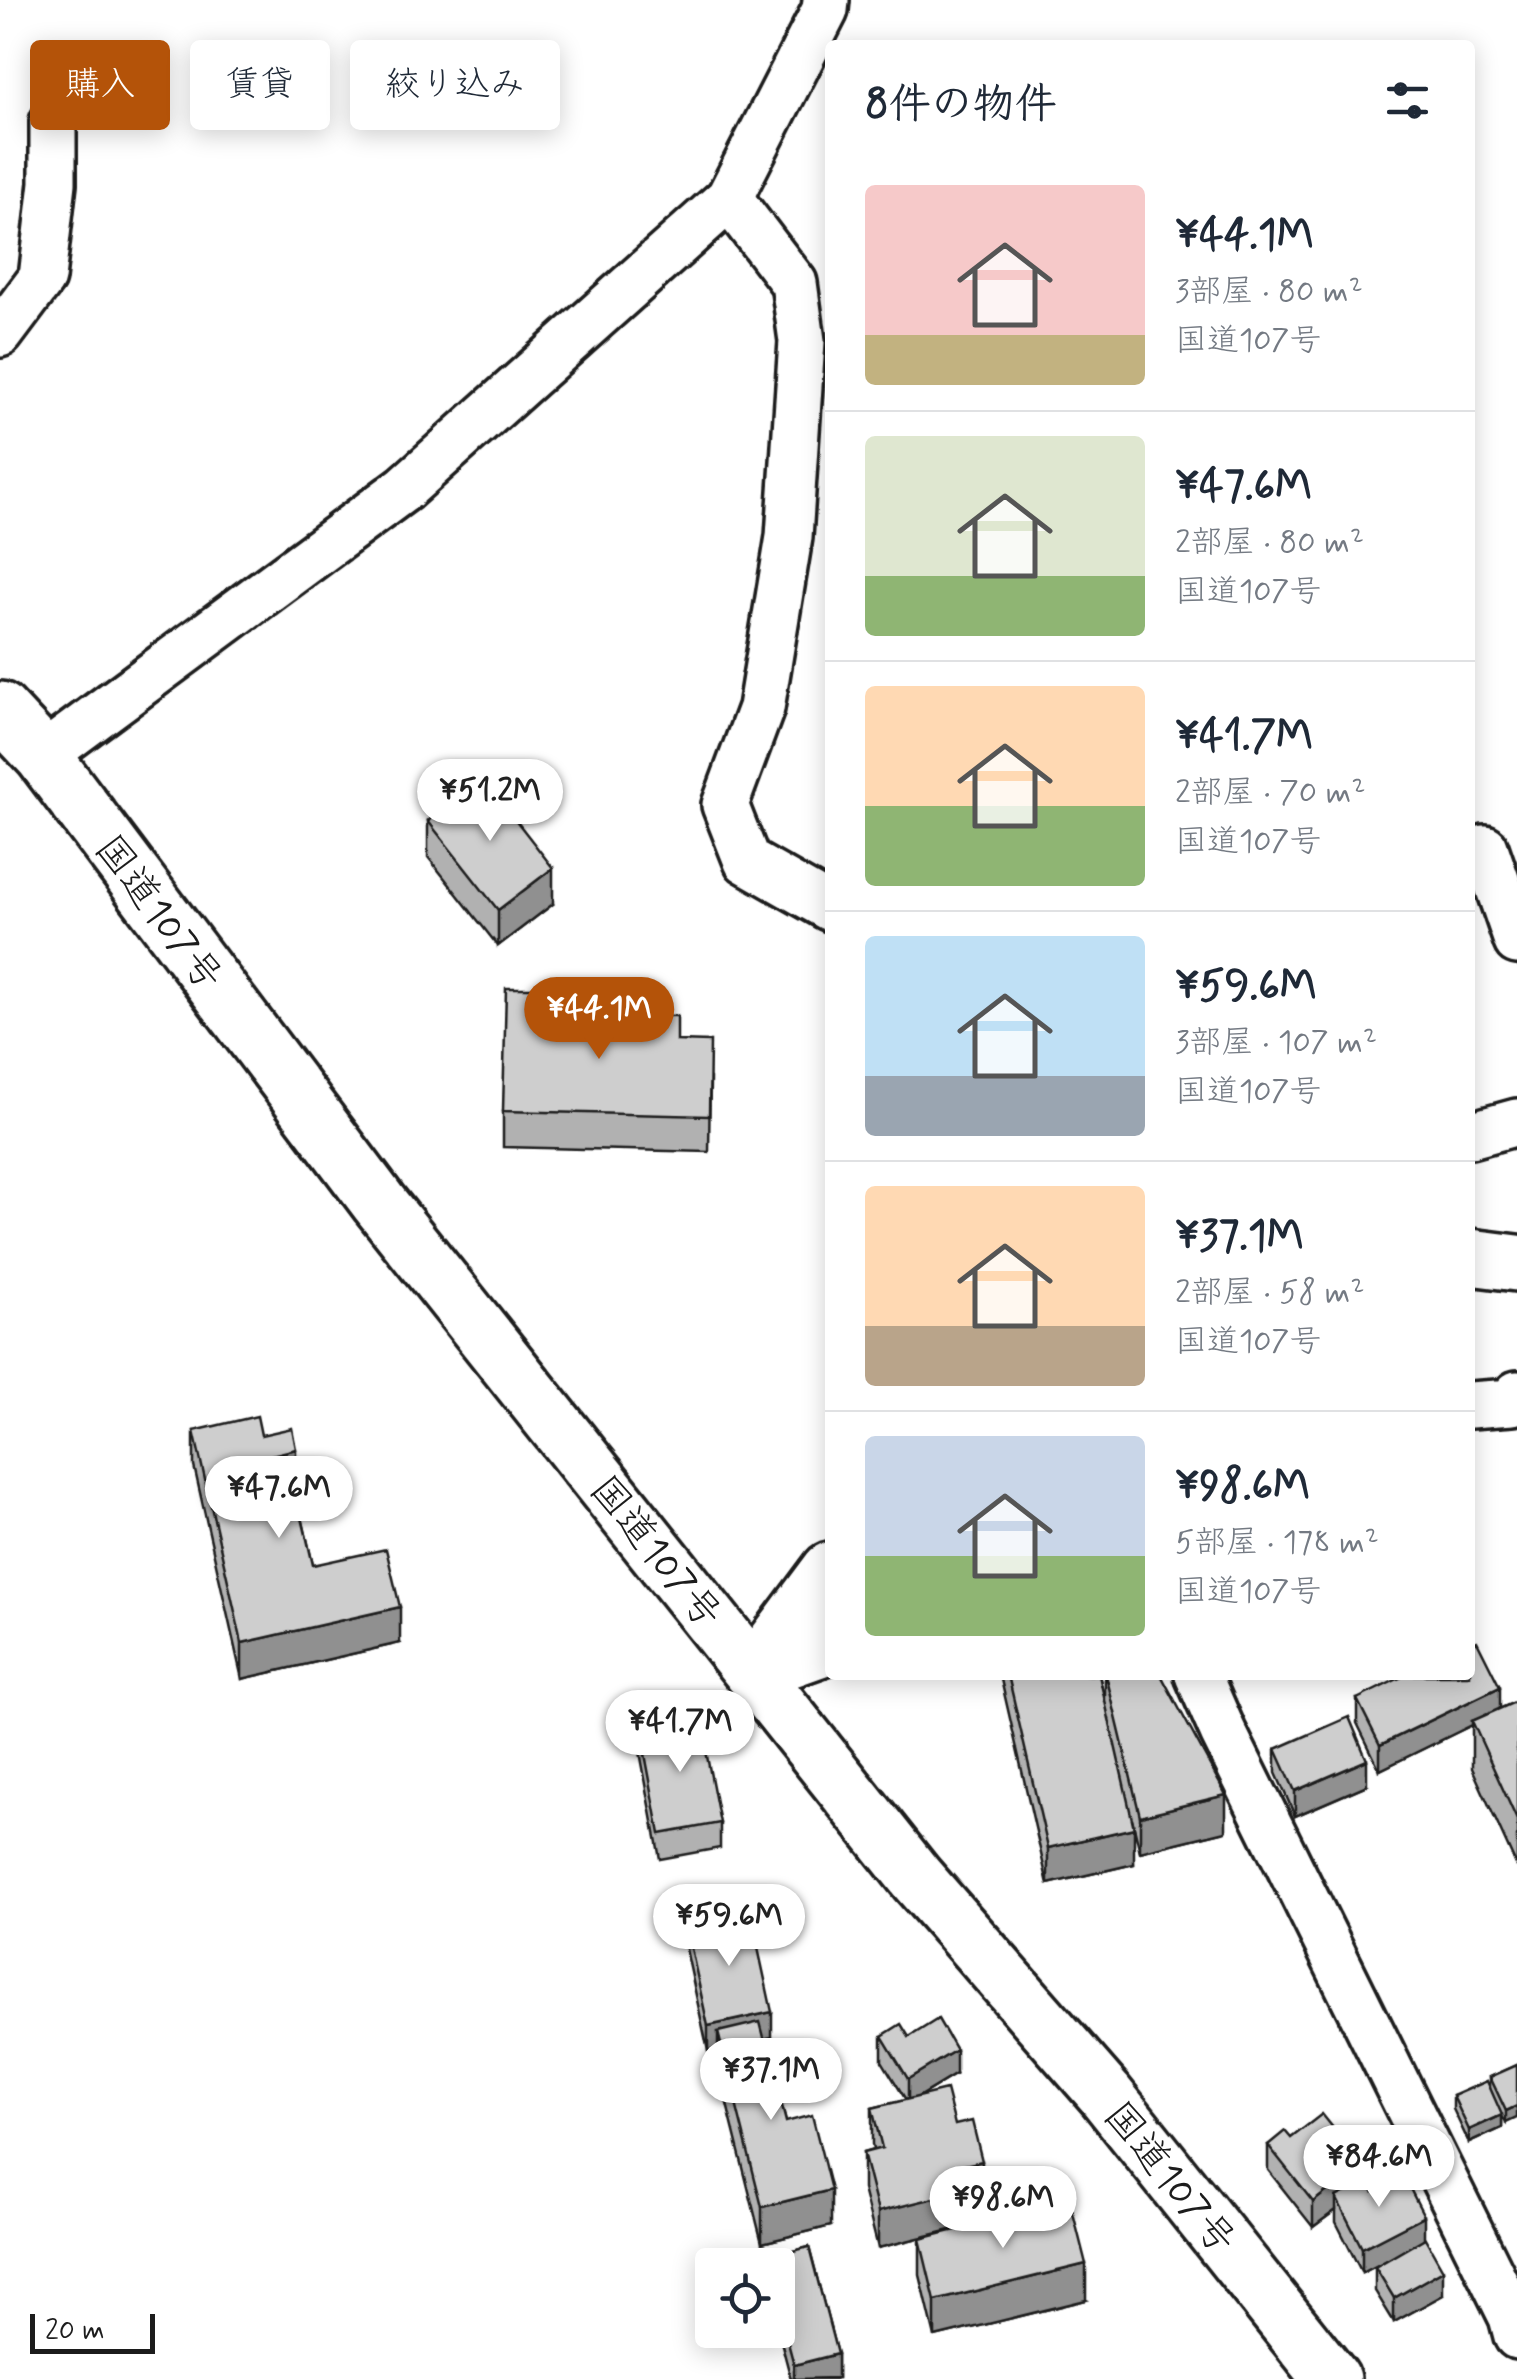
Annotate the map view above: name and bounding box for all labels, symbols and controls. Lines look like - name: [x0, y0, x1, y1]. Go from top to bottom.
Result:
- chip: 購入: [30, 40, 170, 130]
- chip: 賃貸: [190, 40, 330, 130]
- chip: 絞り込み: [350, 40, 560, 130]
- icon: filters: [1380, 73, 1435, 128]
- text: 8件の物件: [865, 78, 1057, 133]
- text: ¥44.1M: [1175, 209, 1314, 264]
- icon: home: [945, 225, 1065, 345]
- text: 3部屋 · 80 m²: [1175, 271, 1363, 313]
- text: 国道107号: [1175, 320, 1321, 362]
- text: ¥47.6M: [1175, 460, 1312, 515]
- icon: home: [945, 476, 1065, 596]
- text: 2部屋 · 80 m²: [1175, 522, 1364, 564]
- text: 国道107号: [1175, 571, 1321, 613]
- text: ¥41.7M: [1175, 710, 1313, 765]
- icon: home: [945, 726, 1065, 846]
- pin: ¥51.2M: [409, 759, 571, 844]
- text: ¥51.2M: [439, 770, 541, 812]
- text: 2部屋 · 70 m²: [1175, 772, 1365, 814]
- text: 国道107号: [1175, 821, 1321, 863]
- street label: 国道107号: [82, 825, 233, 1003]
- text: ¥59.6M: [1175, 960, 1317, 1015]
- icon: home: [945, 976, 1065, 1096]
- pin: ¥44.1M: [518, 977, 680, 1062]
- text: ¥44.1M: [546, 988, 652, 1030]
- text: 3部屋 · 107 m²: [1175, 1022, 1377, 1064]
- text: 国道107号: [1175, 1071, 1321, 1113]
- text: ¥37.1M: [1175, 1210, 1304, 1265]
- icon: home: [945, 1226, 1065, 1346]
- text: 2部屋 · 58 m²: [1175, 1272, 1364, 1314]
- text: 国道107号: [1175, 1321, 1321, 1363]
- pin: ¥47.6M: [198, 1456, 360, 1541]
- text: ¥98.6M: [1175, 1460, 1310, 1515]
- street label: 国道107号: [577, 1465, 732, 1640]
- text: ¥47.6M: [227, 1467, 331, 1509]
- icon: home: [945, 1476, 1065, 1596]
- text: 5部屋 · 178 m²: [1175, 1522, 1379, 1564]
- text: 国道107号: [1175, 1571, 1321, 1613]
- pin: ¥41.7M: [599, 1690, 761, 1775]
- text: ¥41.7M: [628, 1701, 733, 1743]
- pin: ¥59.6M: [648, 1884, 810, 1969]
- text: ¥59.6M: [675, 1895, 783, 1937]
- pin: ¥37.1M: [690, 2038, 852, 2123]
- text: ¥37.1M: [722, 2049, 820, 2091]
- street label: 国道107号: [1091, 2091, 1246, 2266]
- pin: ¥84.6M: [1298, 2125, 1460, 2210]
- text: ¥84.6M: [1325, 2136, 1433, 2178]
- pin: ¥98.6M: [922, 2166, 1084, 2251]
- text: ¥98.6M: [952, 2177, 1054, 2219]
- map controls: [695, 2248, 795, 2348]
- button: locate: [695, 2248, 795, 2348]
- scale bar: [30, 2309, 155, 2354]
- text: 20 m: [45, 2313, 105, 2350]

